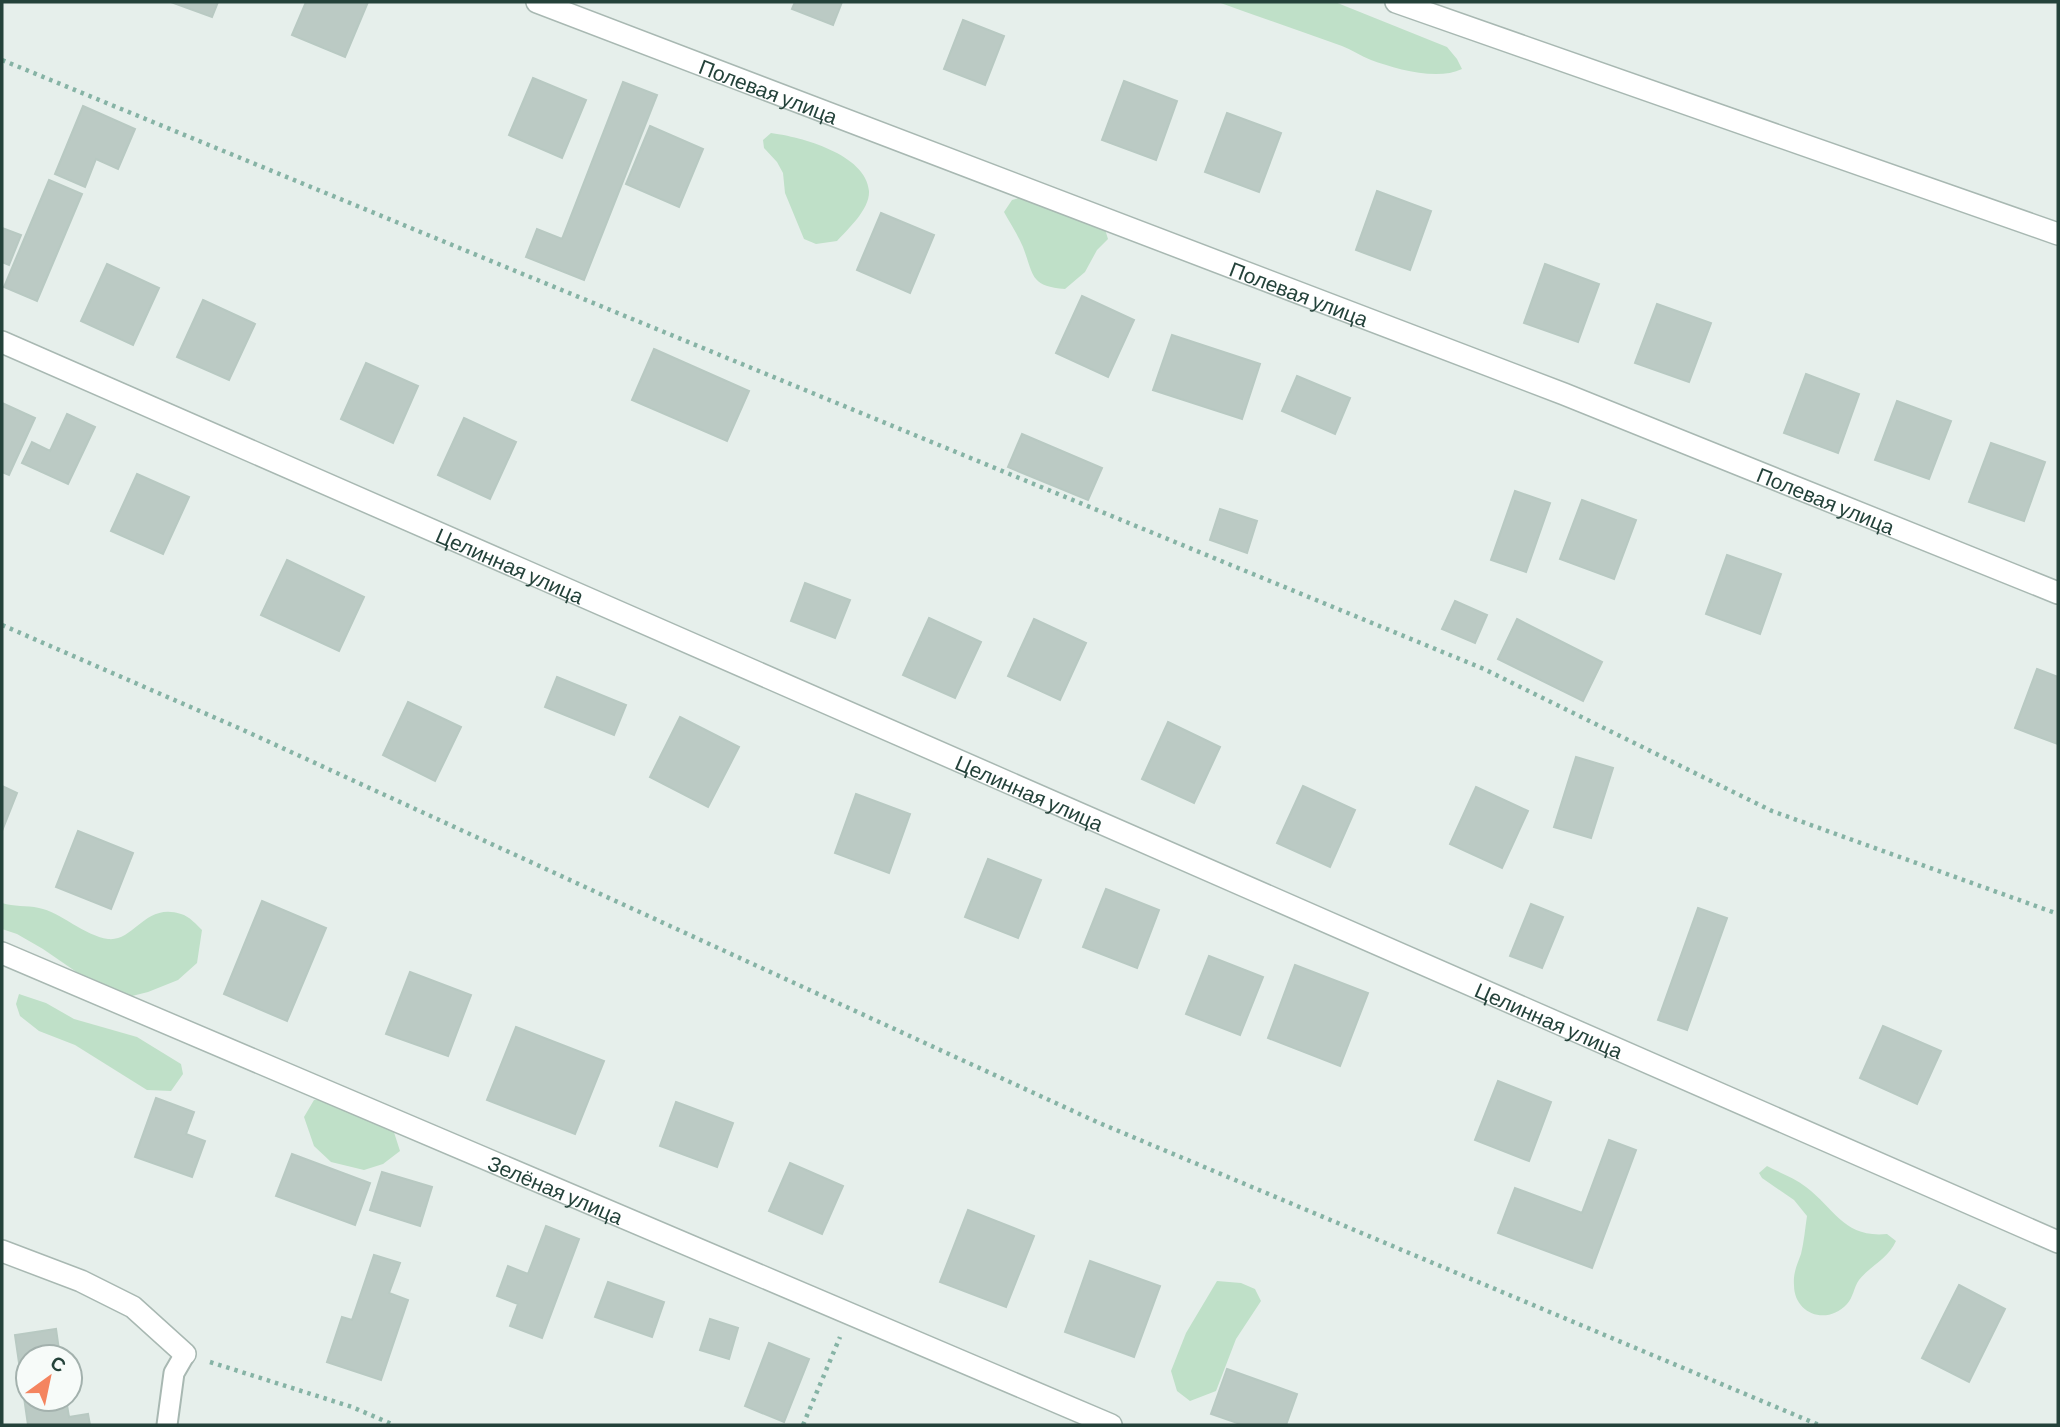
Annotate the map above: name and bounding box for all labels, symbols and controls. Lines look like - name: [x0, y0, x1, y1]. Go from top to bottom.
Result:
- street label: Полевая улица: [696, 53, 842, 128]
- street label: Полевая улица: [1227, 255, 1372, 331]
- street label: Полевая улица: [1754, 461, 1899, 539]
- street label: Целинная улица: [433, 521, 588, 608]
- street label: Целинная улица: [952, 749, 1108, 835]
- street label: Целинная улица: [1472, 976, 1627, 1063]
- street label: Зелёная улица: [485, 1149, 627, 1229]
- north arrow: [14, 1343, 84, 1413]
- text: С: [47, 1350, 71, 1377]

